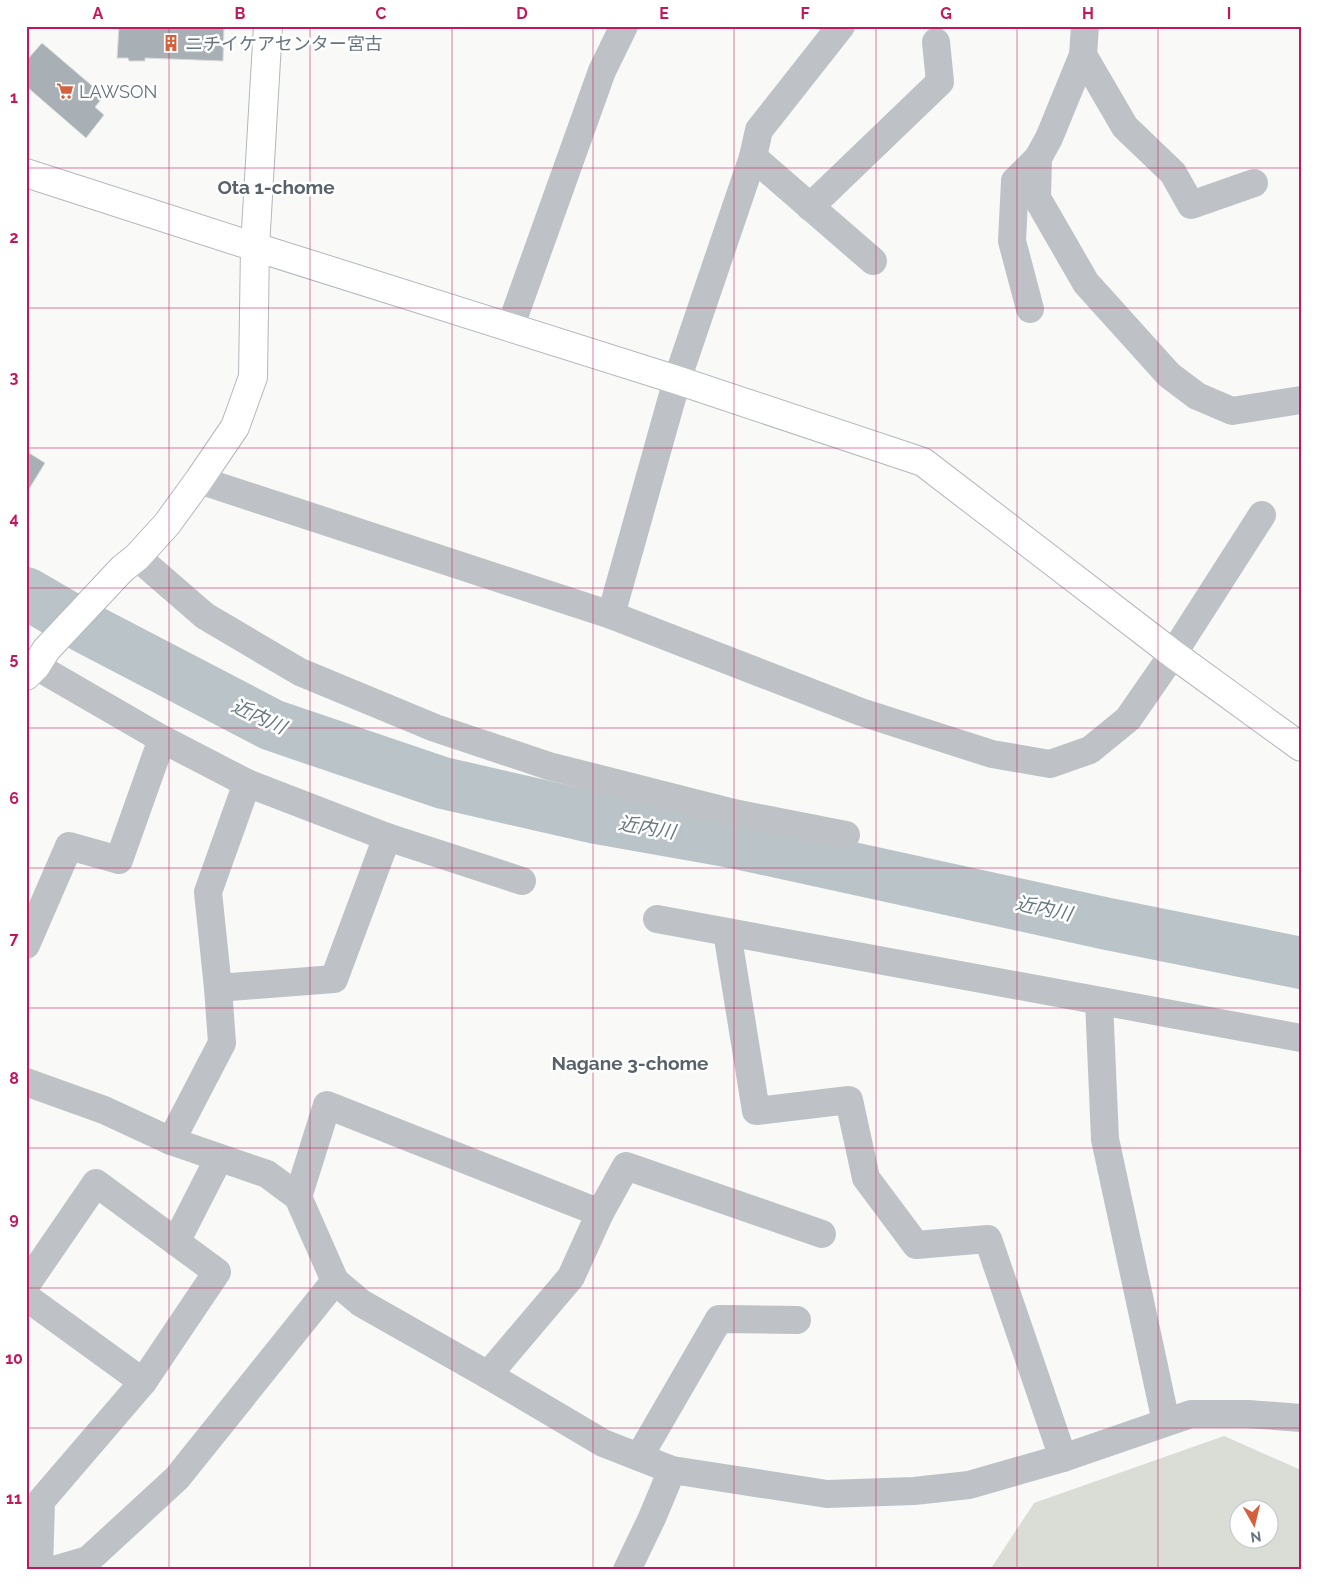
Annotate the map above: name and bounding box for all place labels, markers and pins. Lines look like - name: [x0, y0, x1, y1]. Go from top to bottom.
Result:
- building icon: ニチイケアセンター宮古: [161, 33, 181, 53]
- place label: ニチイケアセンター宮古: [185, 33, 383, 54]
- supermarket icon: LAWSON: [55, 81, 75, 101]
- place label: LAWSON: [79, 81, 157, 102]

